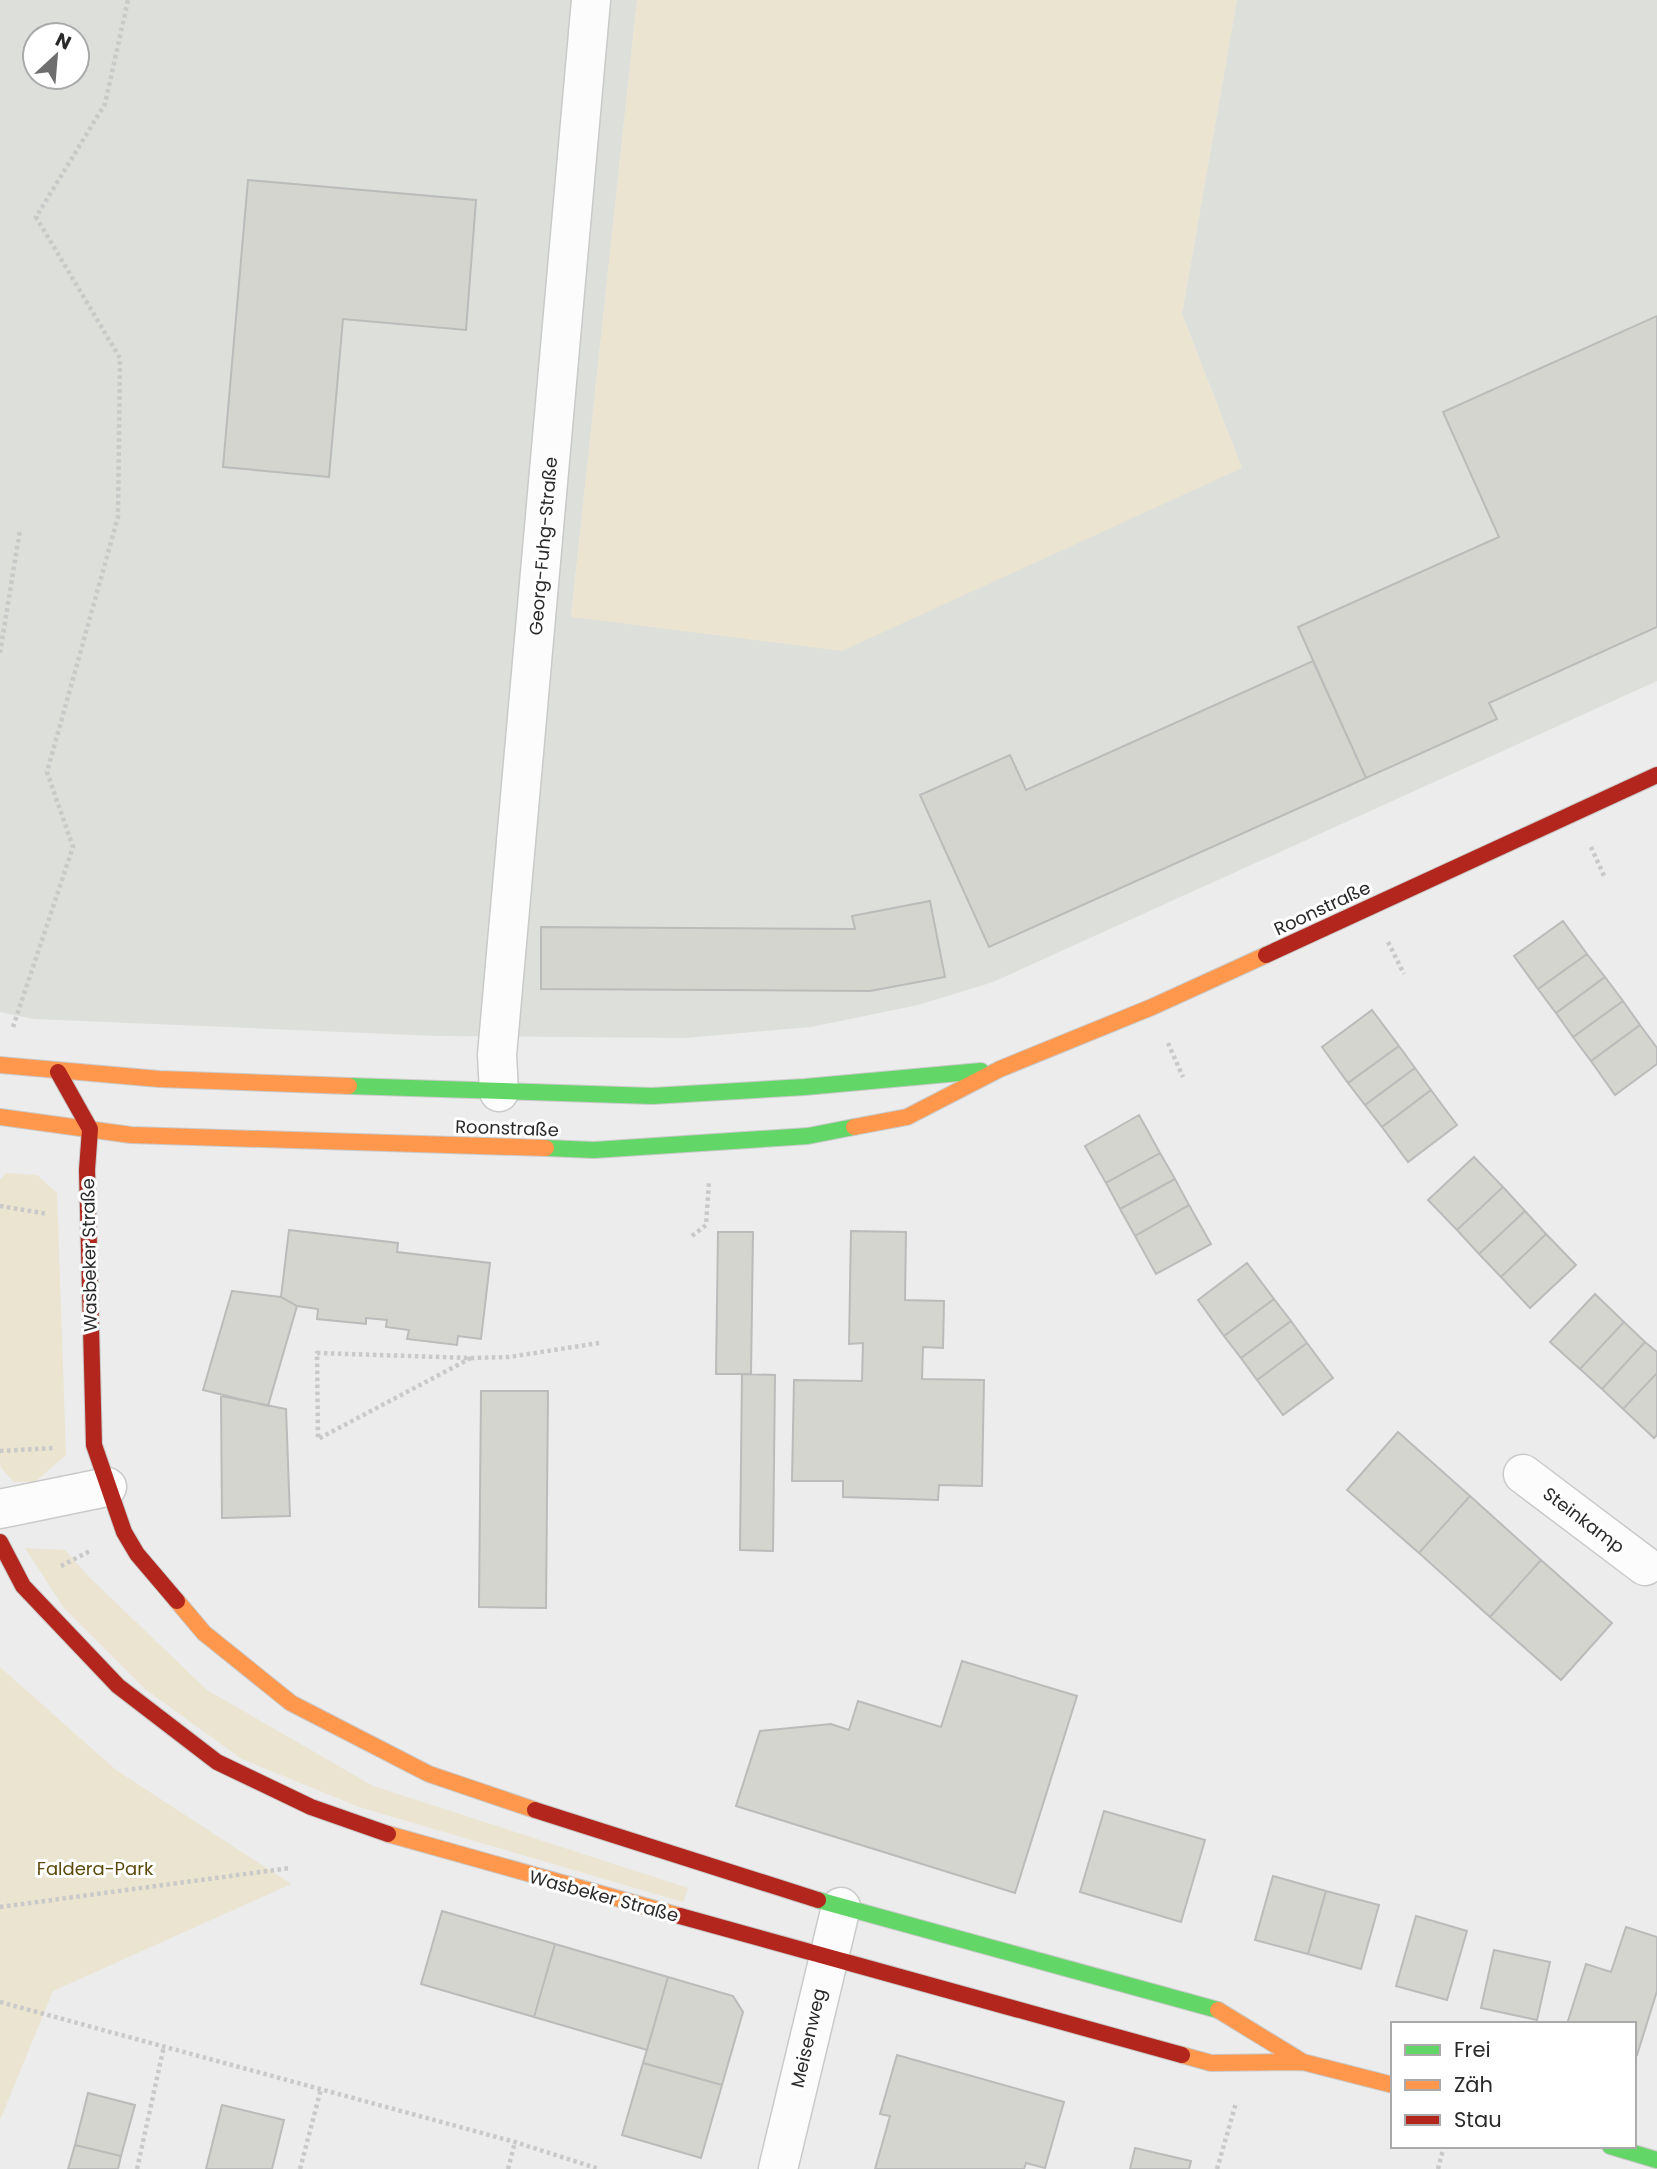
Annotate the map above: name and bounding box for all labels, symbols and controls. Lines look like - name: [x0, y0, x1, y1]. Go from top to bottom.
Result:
- north arrow: [21, 21, 91, 91]
- text: N: [51, 26, 76, 56]
- street label: Georg-Fuhg-Straße: [523, 456, 563, 636]
- street label: Roonstraße: [1270, 875, 1374, 941]
- street label: Roonstraße: [455, 1114, 559, 1142]
- street label: Wasbeker Straße: [75, 1178, 103, 1332]
- street label: Steinkamp: [1538, 1481, 1630, 1559]
- park label: Faldera-Park: [37, 1856, 154, 1881]
- street label: Wasbeker Straße: [526, 1864, 682, 1928]
- street label: Meisenweg: [784, 1986, 832, 2090]
- legend: [1391, 2022, 1636, 2148]
- text: Frei: [1454, 2035, 1491, 2064]
- text: Zäh: [1454, 2070, 1493, 2099]
- text: Stau: [1454, 2105, 1502, 2134]

